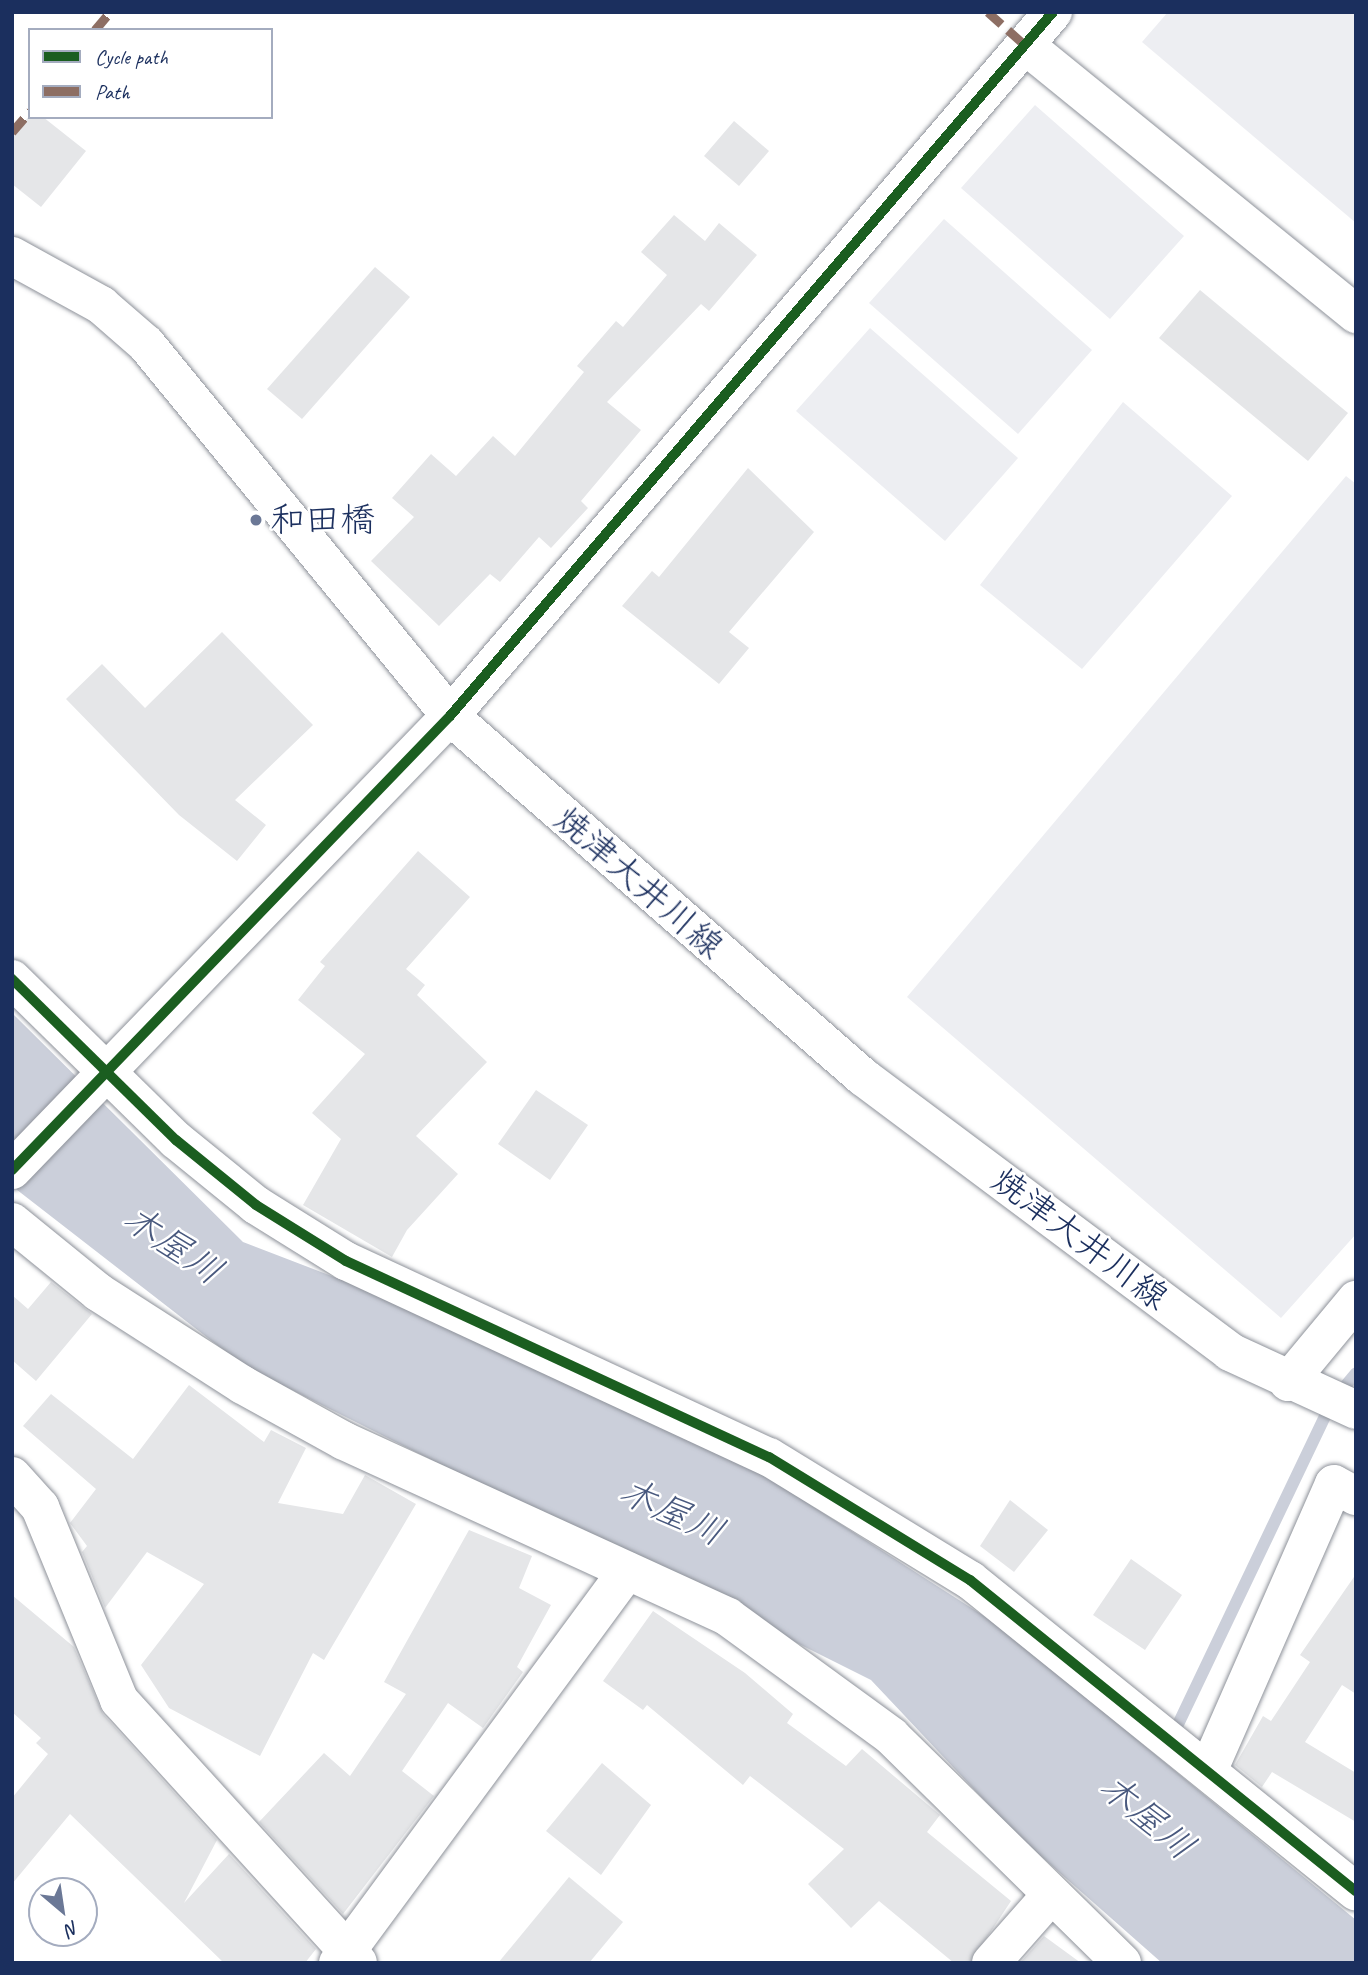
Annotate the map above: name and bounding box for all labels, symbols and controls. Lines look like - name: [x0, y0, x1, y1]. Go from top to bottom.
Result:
- legend: [28, 28, 273, 119]
- text: Cycle path: [95, 44, 168, 70]
- text: Path: [95, 79, 130, 105]
- place label: 和田橋: [270, 499, 375, 541]
- marker: 和田橋: [248, 512, 264, 528]
- street label: 焼津大井川線: [546, 798, 732, 968]
- street label: 焼津大井川線: [984, 1159, 1176, 1319]
- water label: 木屋川: [115, 1196, 231, 1294]
- water label: 木屋川: [612, 1468, 732, 1556]
- water label: 木屋川: [1090, 1764, 1204, 1870]
- north arrow: [28, 1877, 98, 1947]
- text: N: [61, 1915, 83, 1942]

